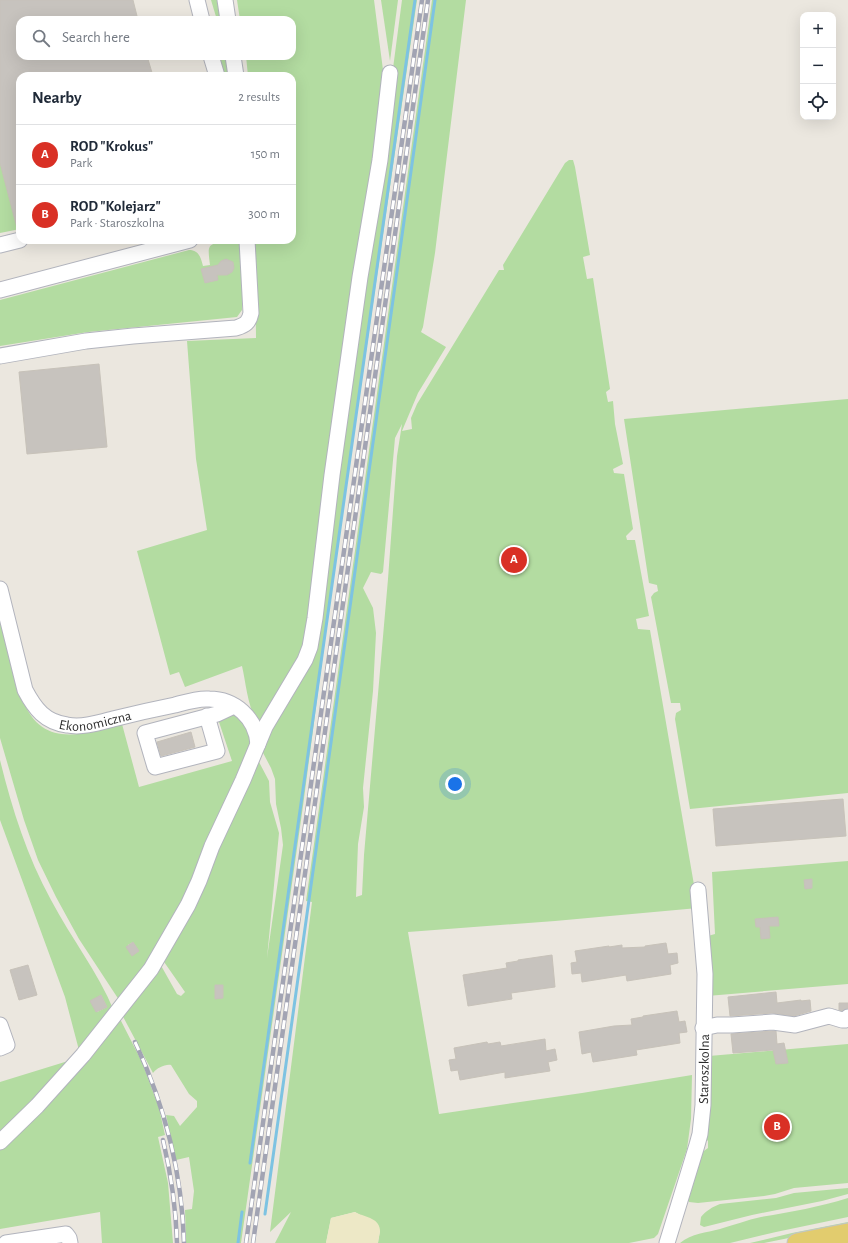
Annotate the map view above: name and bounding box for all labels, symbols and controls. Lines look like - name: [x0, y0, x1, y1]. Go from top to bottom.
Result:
- map controls: [800, 12, 836, 120]
- button: +: [800, 12, 836, 48]
- search box: [16, 16, 296, 60]
- icon: search: [30, 27, 52, 49]
- text: Search here: [62, 30, 130, 45]
- button: −: [800, 48, 836, 84]
- button: locate: [800, 84, 836, 120]
- text: Nearby: [32, 89, 82, 106]
- text: 2 results: [238, 91, 280, 104]
- text: ROD "Krokus": [70, 139, 153, 154]
- text: A: [41, 148, 49, 161]
- text: 150 m: [251, 148, 280, 161]
- text: Park: [70, 157, 92, 170]
- text: ROD "Kolejarz": [70, 199, 161, 214]
- text: B: [41, 208, 49, 221]
- text: 300 m: [248, 208, 280, 221]
- text: Park · Staroszkolna: [70, 217, 165, 230]
- pin: A: [501, 545, 527, 575]
- street label: Ekonomiczna: [58, 709, 133, 734]
- your location: [445, 774, 465, 794]
- street label: Staroszkolna: [697, 1033, 712, 1104]
- pin: B: [764, 1112, 790, 1142]

